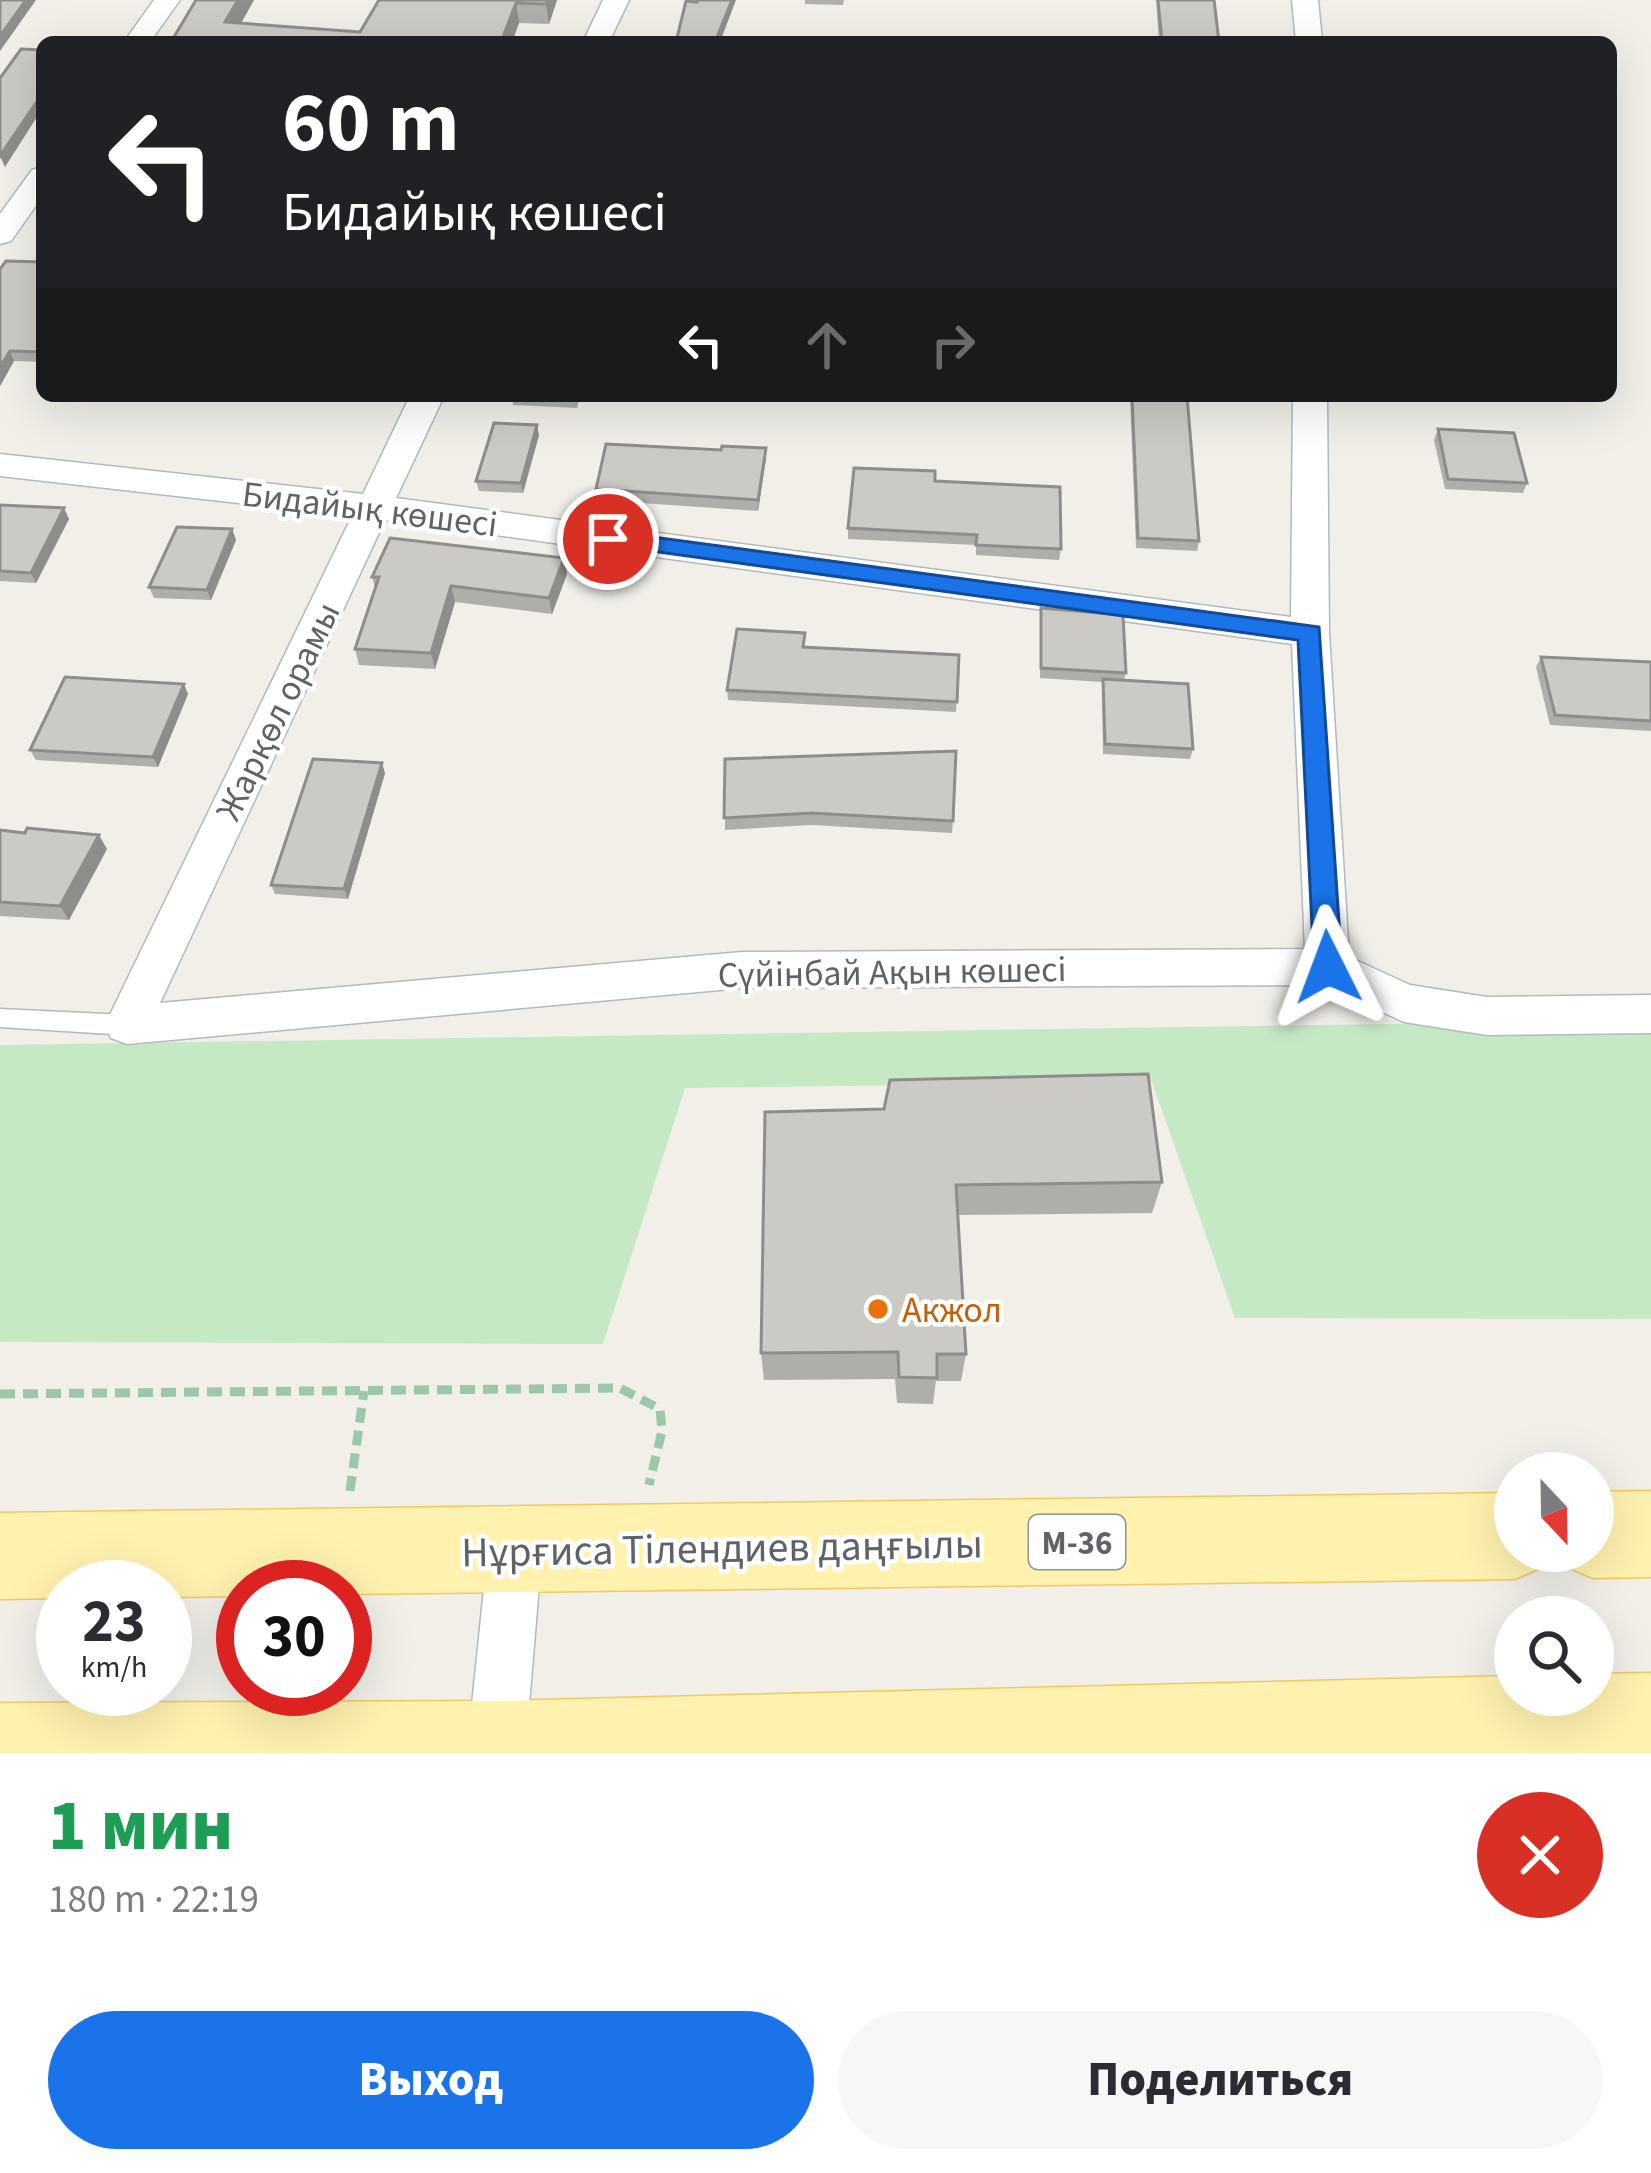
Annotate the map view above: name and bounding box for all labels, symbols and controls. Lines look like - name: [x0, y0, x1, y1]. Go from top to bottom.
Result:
- text: 60 m: [282, 64, 460, 184]
- icon: left: [84, 84, 240, 240]
- text: Бидайық көшесі: [282, 175, 667, 252]
- icon: left: [668, 312, 734, 378]
- icon: ahead: [794, 312, 860, 378]
- icon: right: [920, 312, 986, 378]
- street label: Бидайық көшесі: [239, 469, 500, 550]
- pin: [557, 488, 659, 590]
- icon: arrive: [575, 506, 641, 572]
- street label: Жарқөл орамы: [203, 594, 353, 829]
- position arrow: [1265, 904, 1391, 1030]
- street label: Сүйінбай Ақын көшесі: [717, 944, 1067, 1001]
- place label: Акжол: [902, 1285, 1002, 1336]
- marker: Акжол: [865, 1296, 891, 1322]
- north arrow: [1494, 1452, 1614, 1572]
- map controls: [1494, 1452, 1614, 1716]
- street label: Нұрғиса Тілендиев даңғылы: [461, 1514, 983, 1584]
- road number: M-36: [1029, 1515, 1125, 1569]
- speed limit sign: 30: [216, 1560, 372, 1716]
- text: 23: [82, 1580, 146, 1665]
- button: search: [1494, 1596, 1614, 1716]
- text: km/h: [81, 1646, 147, 1689]
- text: 1 мин: [48, 1775, 233, 1878]
- button: close: [1477, 1792, 1603, 1918]
- text: 180 m · 22:19: [48, 1872, 259, 1928]
- button: Выход: [48, 2011, 814, 2149]
- button: Поделиться: [838, 2011, 1603, 2149]

